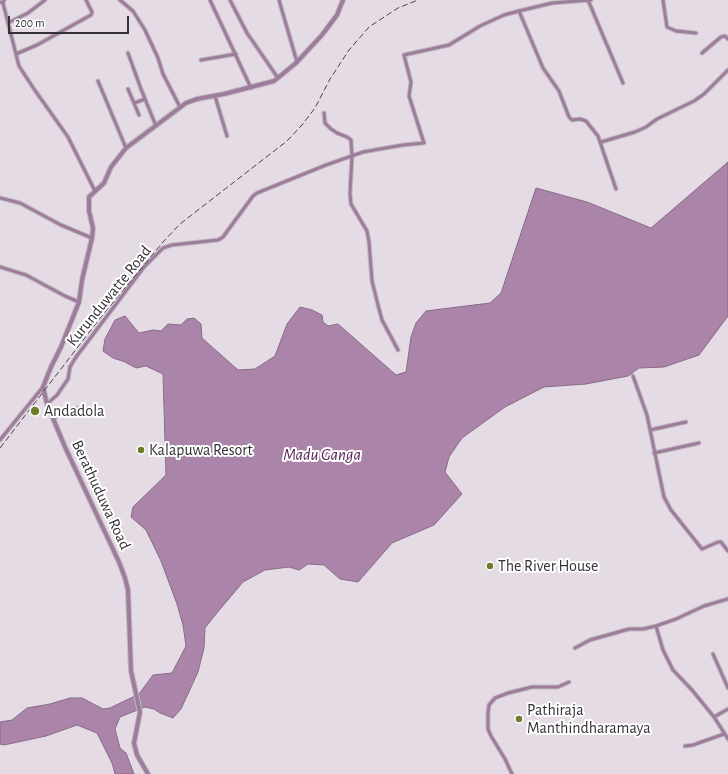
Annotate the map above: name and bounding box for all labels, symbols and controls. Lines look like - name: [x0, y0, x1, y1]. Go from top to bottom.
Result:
- scale bar: [10, 8, 131, 34]
- text: 200 m: [15, 17, 45, 29]
- street label: Kurunduwatte Road: [63, 242, 155, 350]
- place label: Andadola: [44, 401, 104, 421]
- marker: Andadola: [29, 405, 41, 417]
- street label: Berathuduwa Road: [67, 437, 135, 553]
- place label: Kalapuwa Resort: [149, 440, 253, 460]
- marker: Kalapuwa Resort: [136, 445, 146, 455]
- water label: Madu Ganga: [283, 445, 361, 465]
- place label: The River House: [498, 556, 598, 576]
- marker: The River House: [485, 561, 495, 571]
- place label: Pathiraja Manthindharamaya: [527, 700, 651, 738]
- marker: Pathiraja Manthindharamaya: [514, 714, 524, 724]

